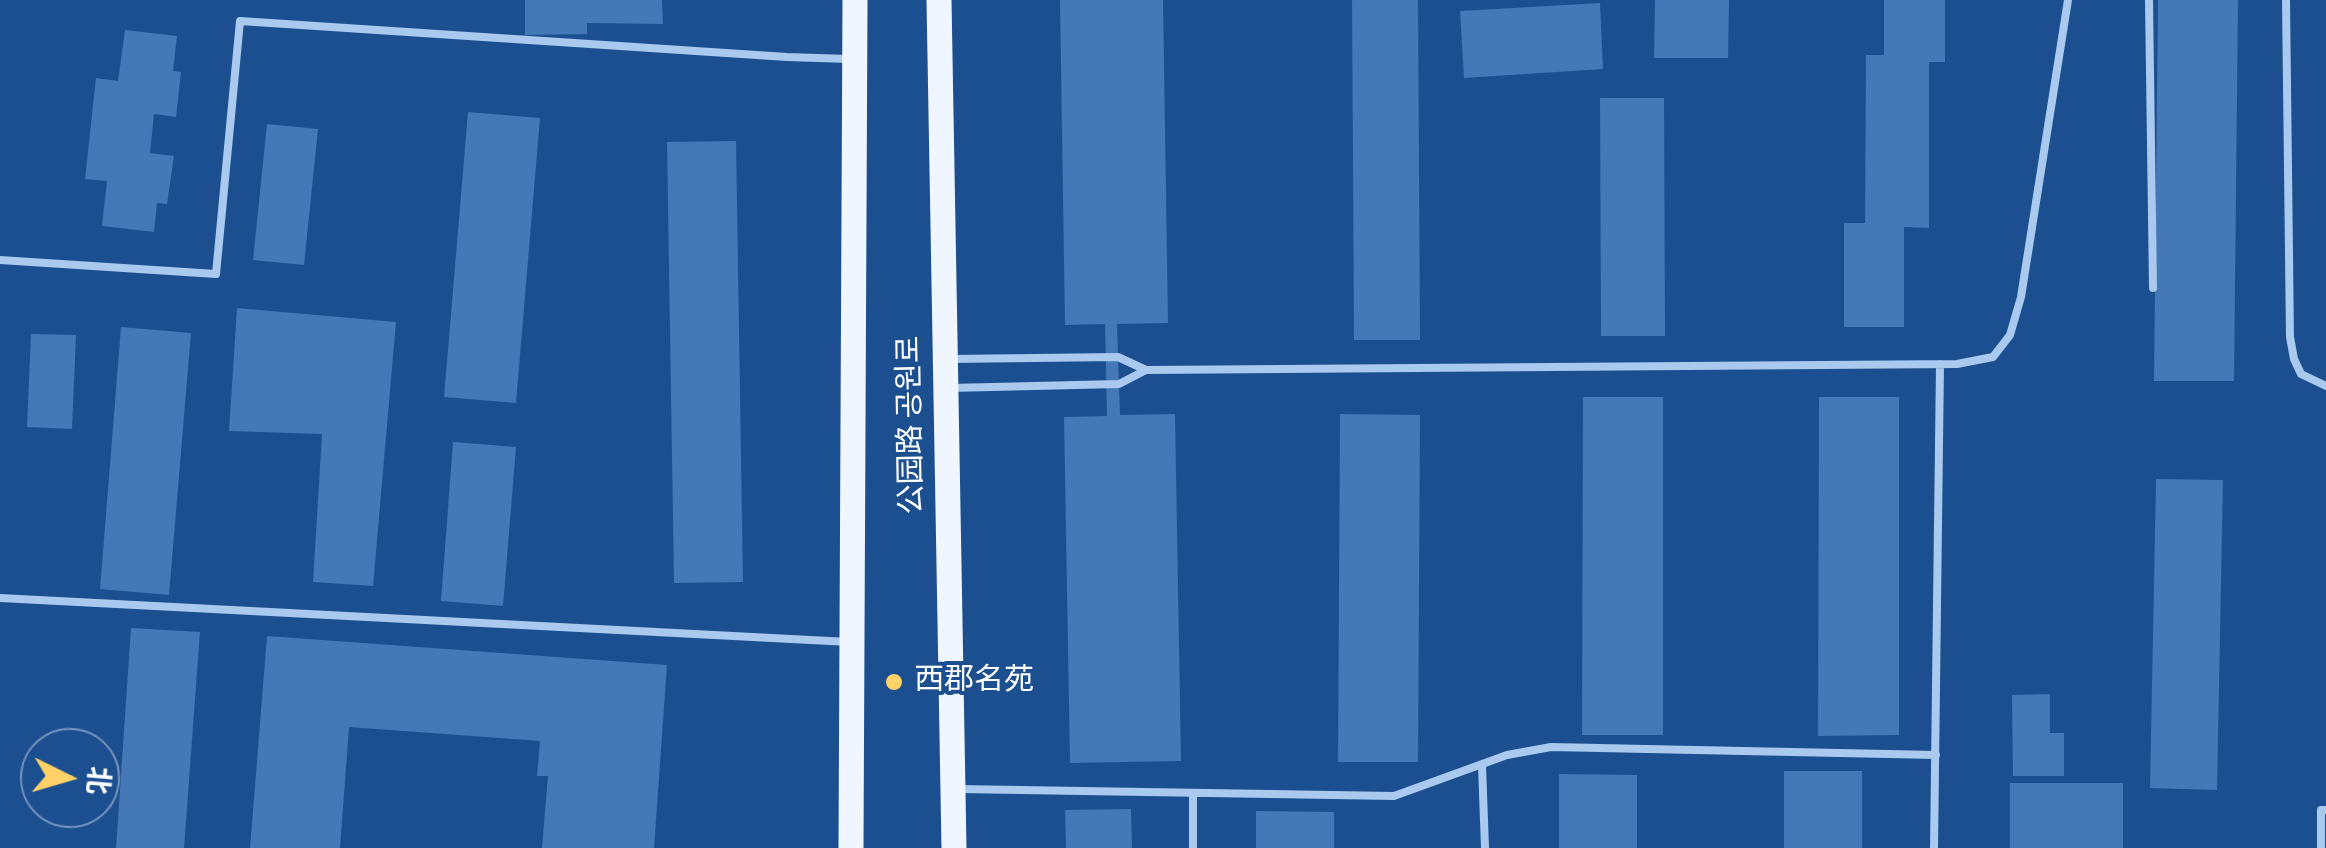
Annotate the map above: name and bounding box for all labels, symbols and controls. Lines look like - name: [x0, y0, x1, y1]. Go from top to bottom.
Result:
- street label: 公园路 공원로: [893, 335, 933, 515]
- place label: 西郡名苑: [914, 664, 1034, 700]
- marker: 西郡名苑: [883, 671, 905, 693]
- north arrow: [20, 728, 120, 828]
- text: 北: [77, 765, 119, 796]

